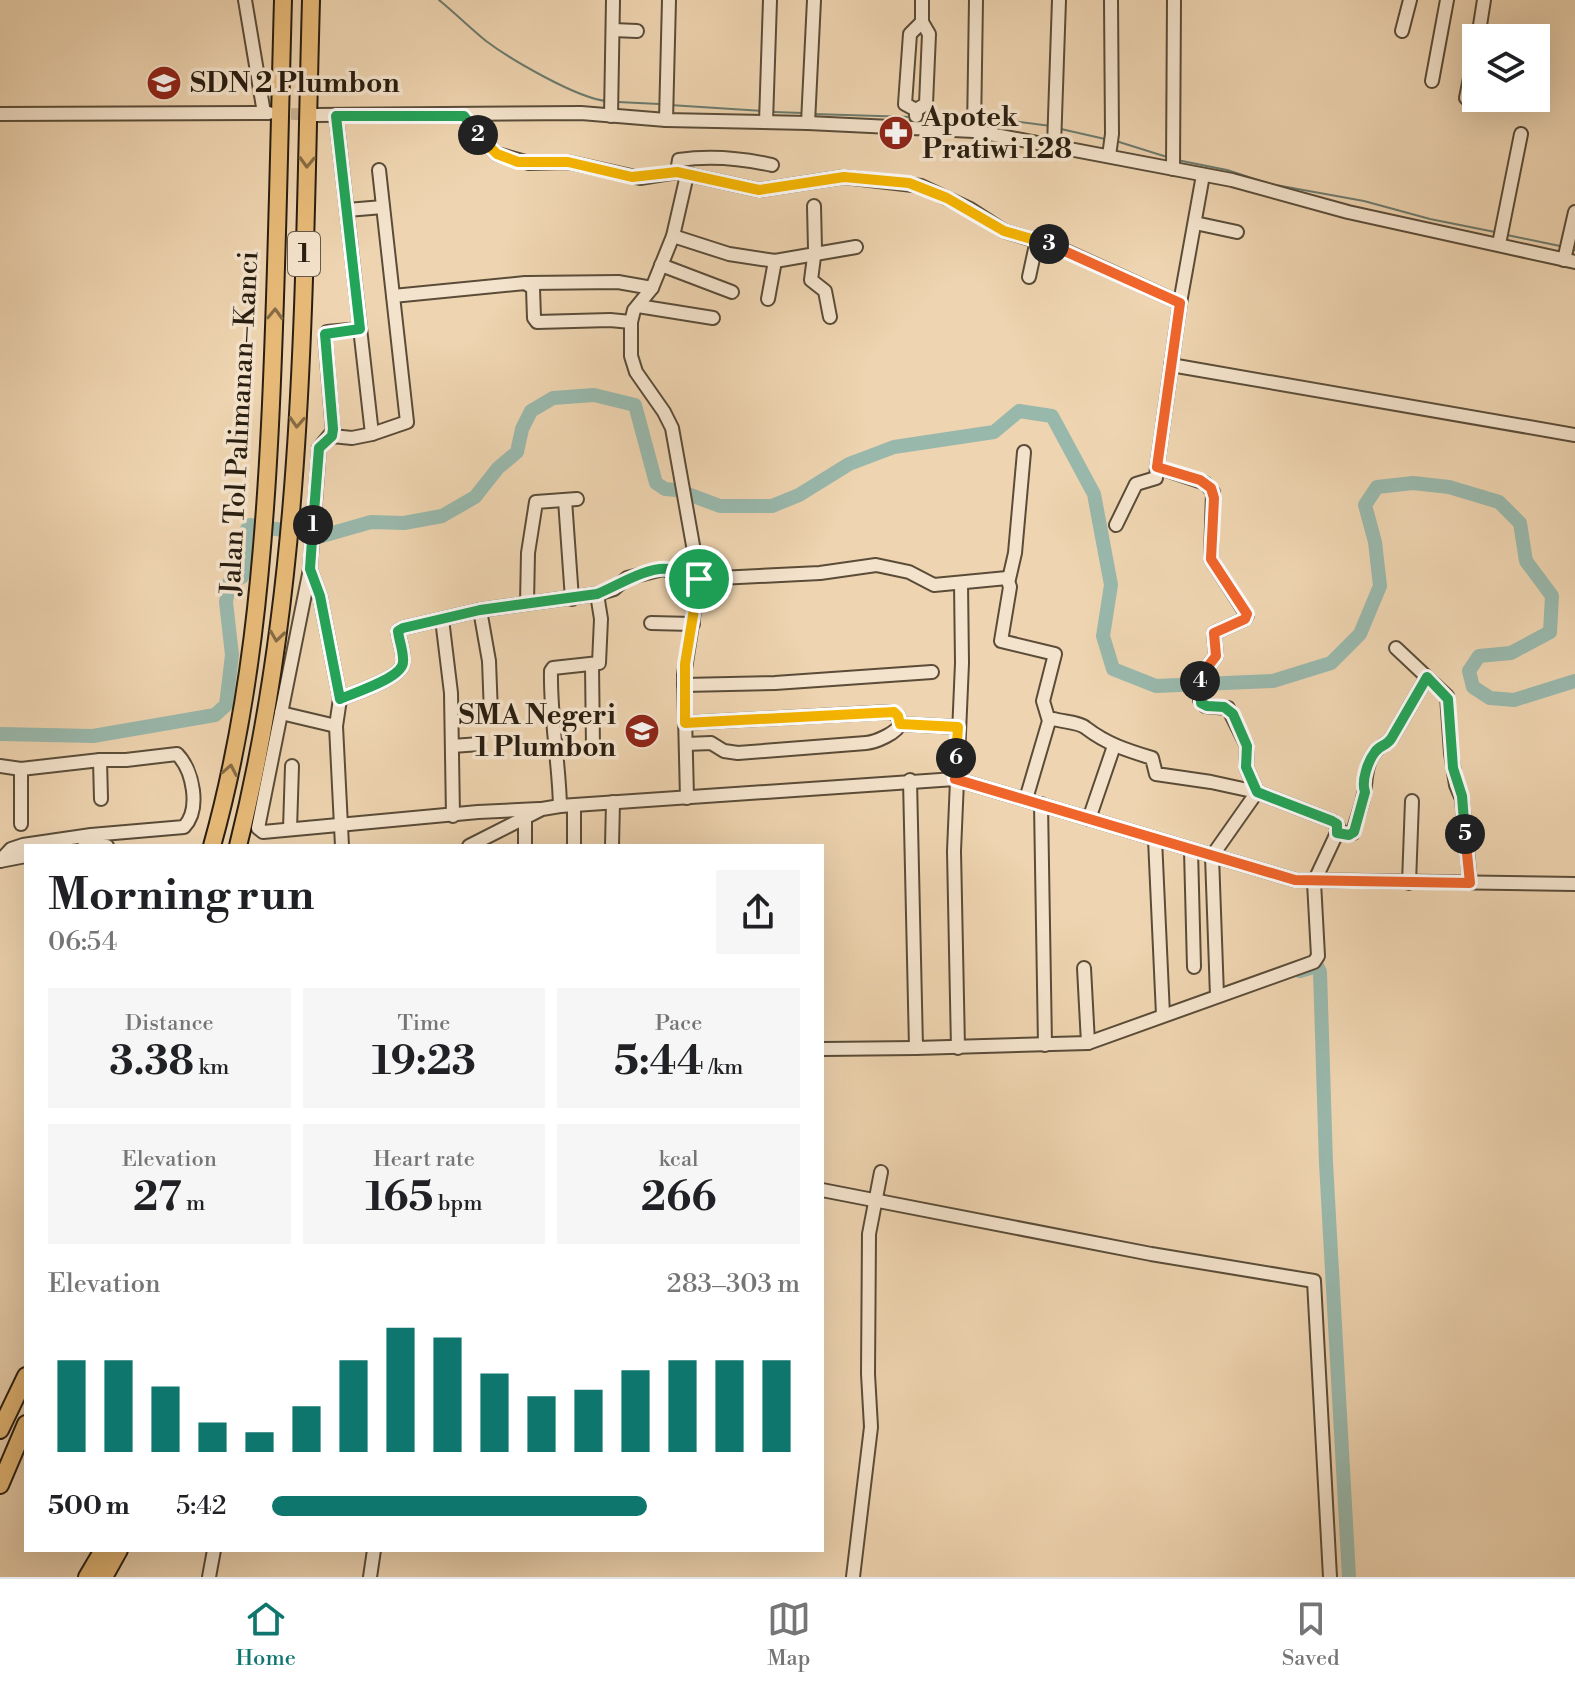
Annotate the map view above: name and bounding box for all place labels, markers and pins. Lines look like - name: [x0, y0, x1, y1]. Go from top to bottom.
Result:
- school or university icon: SDN 2 Plumbon: [145, 64, 183, 102]
- place label: SDN 2 Plumbon: [190, 66, 400, 101]
- place label: Apotek Pratiwi 128: [921, 100, 1072, 167]
- pharmacy icon: Apotek Pratiwi 128: [877, 114, 915, 152]
- pin: 2: [458, 115, 498, 155]
- pin: 3: [1029, 224, 1069, 264]
- pin: 1: [293, 505, 333, 545]
- pin: [665, 545, 733, 613]
- pin: 4: [1180, 661, 1220, 701]
- place label: SMA Negeri 1 Plumbon: [459, 698, 616, 765]
- school or university icon: SMA Negeri 1 Plumbon: [623, 712, 661, 750]
- pin: 6: [936, 738, 976, 778]
- pin: 5: [1445, 814, 1485, 854]

